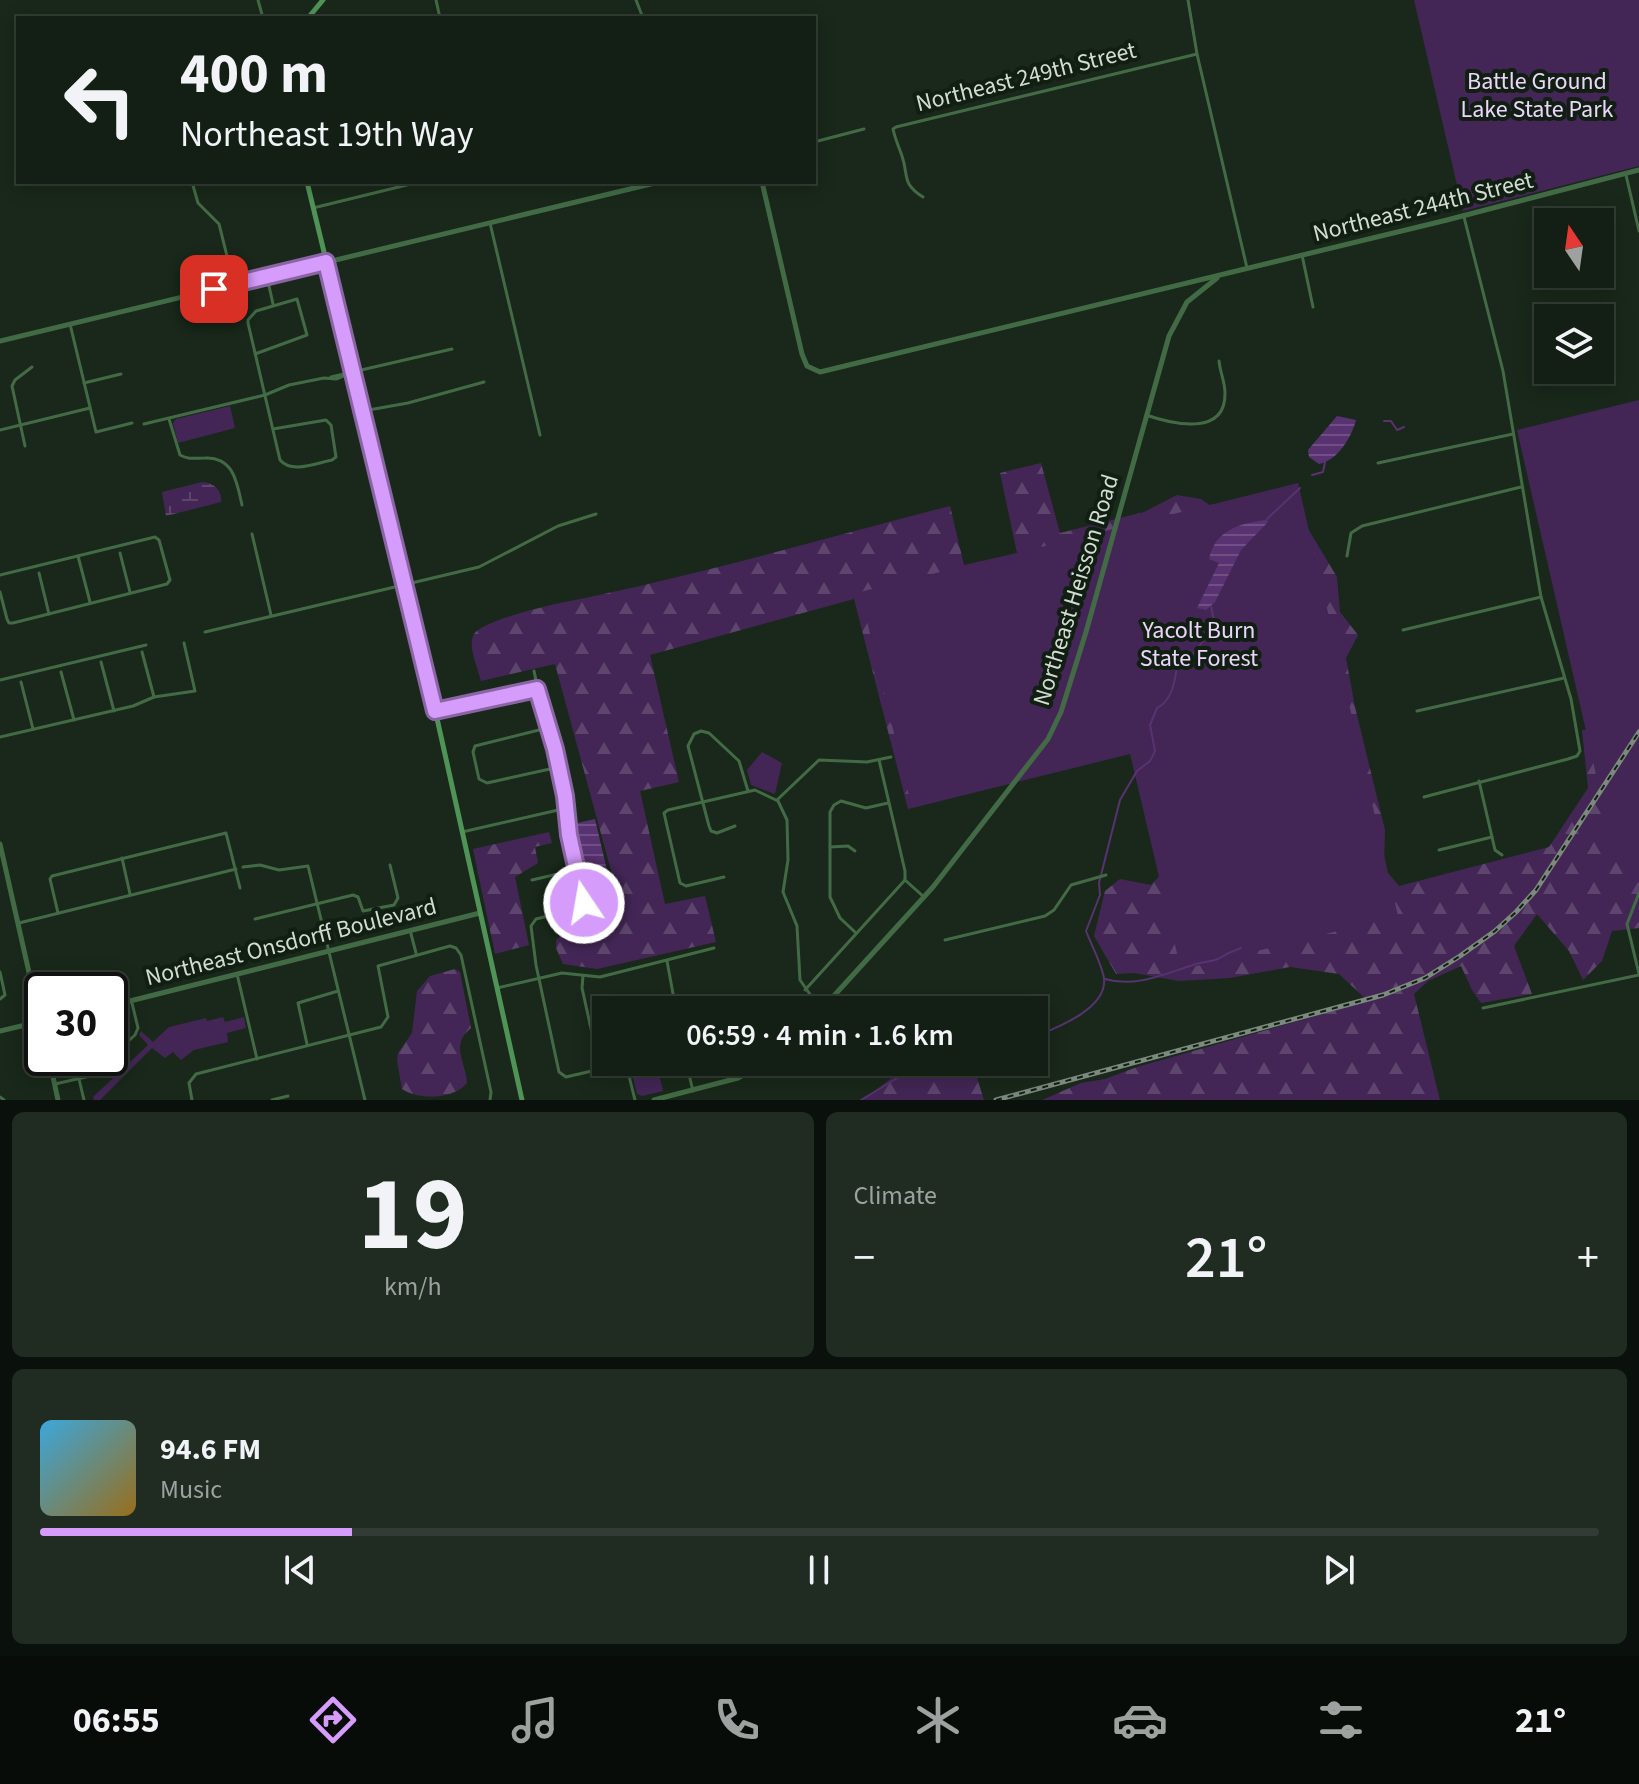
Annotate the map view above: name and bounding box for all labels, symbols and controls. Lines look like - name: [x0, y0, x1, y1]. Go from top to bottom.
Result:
- street label: Northeast 249th Street: [912, 33, 1140, 121]
- text: 400 m: [180, 35, 328, 114]
- icon: left: [48, 48, 152, 152]
- park label: Battle Ground Lake State Park: [1461, 64, 1614, 127]
- text: Northeast 19th Way: [180, 109, 474, 160]
- street label: Northeast 244th Street: [1309, 163, 1537, 251]
- north arrow: [1534, 208, 1614, 288]
- map controls: [1534, 208, 1614, 384]
- pin: [180, 255, 248, 323]
- icon: arrive: [192, 267, 236, 311]
- button: layers: [1534, 304, 1614, 384]
- street label: Northeast Heisson Road: [1024, 470, 1128, 710]
- park label: Yacolt Burn State Forest: [1140, 613, 1258, 676]
- position arrow: [542, 861, 626, 945]
- street label: Northeast Onsdorff Boulevard: [142, 889, 440, 995]
- speed limit sign: 30: [24, 972, 128, 1076]
- text: 06:59 · 4 min · 1.6 km: [686, 1014, 954, 1057]
- text: 19: [358, 1142, 468, 1290]
- text: Climate: [854, 1177, 937, 1214]
- text: 21°: [1185, 1216, 1267, 1301]
- text: −: [854, 1227, 875, 1290]
- text: +: [1577, 1227, 1599, 1290]
- text: km/h: [384, 1268, 442, 1305]
- text: 94.6 FM: [160, 1428, 261, 1471]
- text: Music: [160, 1471, 222, 1508]
- icon: previous: [278, 1548, 322, 1592]
- icon: pause: [797, 1548, 841, 1592]
- icon: next: [1317, 1548, 1361, 1592]
- icon: directions: [305, 1692, 361, 1748]
- icon: music: [507, 1692, 563, 1748]
- icon: phone: [709, 1692, 765, 1748]
- icon: climate: [910, 1692, 966, 1748]
- icon: car: [1112, 1692, 1168, 1748]
- icon: filters: [1313, 1692, 1369, 1748]
- text: 06:55: [73, 1695, 160, 1746]
- text: 21°: [1515, 1695, 1566, 1746]

